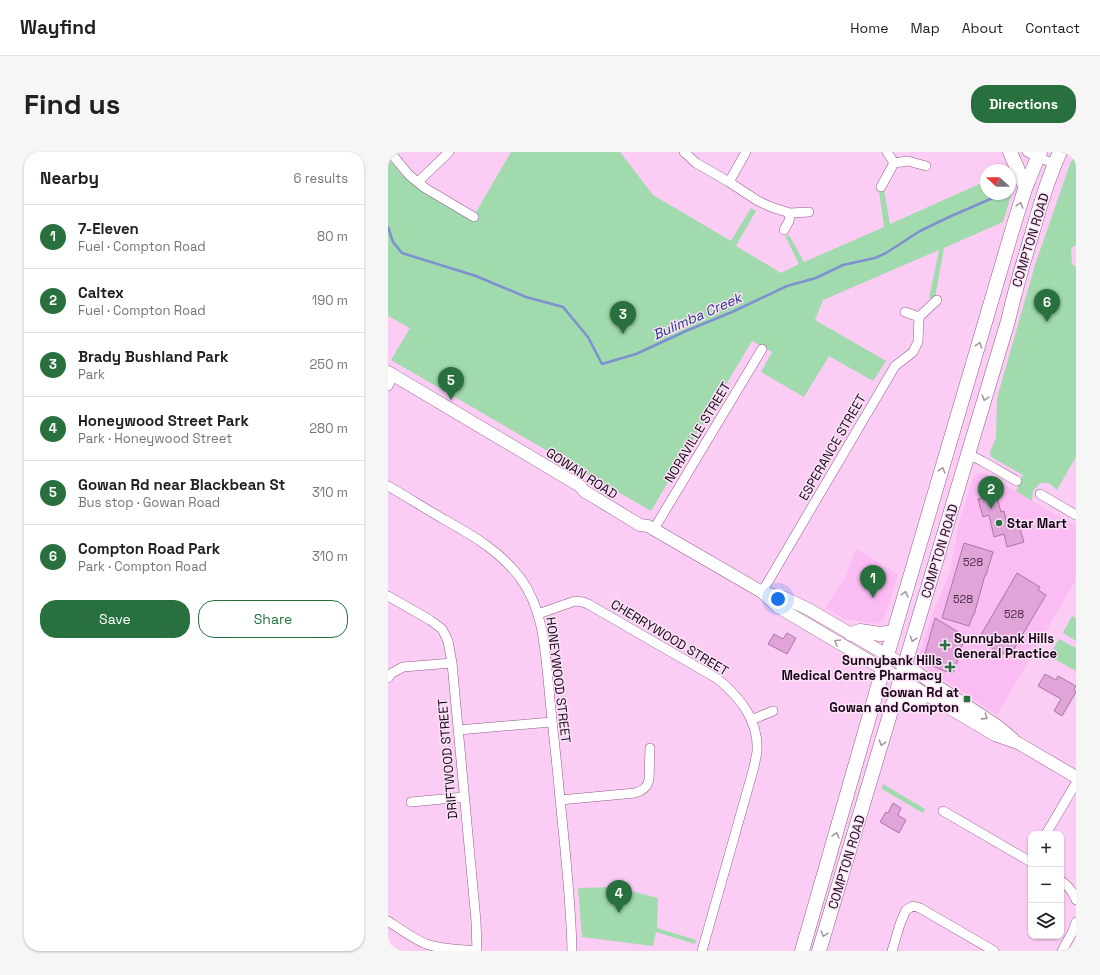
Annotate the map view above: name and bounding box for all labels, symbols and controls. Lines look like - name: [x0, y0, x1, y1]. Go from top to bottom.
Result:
- text: Wayfind: [20, 15, 96, 40]
- text: Home: [850, 19, 888, 37]
- text: Map: [910, 19, 940, 37]
- text: About: [962, 19, 1003, 37]
- text: Contact: [1025, 19, 1080, 37]
- button: Directions: [971, 85, 1076, 123]
- text: Find us: [24, 86, 121, 122]
- north arrow: [980, 164, 1016, 200]
- text: Nearby: [40, 167, 99, 189]
- text: 6 results: [294, 170, 348, 187]
- street label: COMPTON ROAD: [1008, 191, 1053, 289]
- one-way arrow: [1015, 202, 1024, 209]
- text: 7-Eleven: [78, 219, 139, 238]
- text: 1: [50, 228, 56, 245]
- text: 80 m: [317, 228, 348, 245]
- text: Fuel · Compton Road: [78, 238, 206, 255]
- text: Caltex: [78, 283, 124, 302]
- water label: Bulimba Creek: [650, 288, 746, 344]
- pin: 6: [1034, 289, 1060, 322]
- text: 2: [49, 292, 57, 309]
- text: 190 m: [312, 292, 348, 309]
- pin: 3: [610, 301, 636, 334]
- text: Fuel · Compton Road: [78, 302, 206, 319]
- one-way arrow: [974, 342, 983, 349]
- text: Brady Bushland Park: [78, 347, 228, 366]
- text: 3: [49, 356, 57, 373]
- text: 250 m: [310, 356, 348, 373]
- text: Park: [78, 366, 105, 383]
- pin: 5: [438, 367, 464, 400]
- street label: NORAVILLE STREET: [661, 378, 734, 486]
- street label: ESPERANCE STREET: [795, 391, 870, 504]
- one-way arrow: [981, 394, 990, 401]
- text: Honeywood Street Park: [78, 411, 249, 430]
- text: 4: [49, 420, 57, 437]
- text: 280 m: [309, 420, 348, 437]
- text: Park · Honeywood Street: [78, 430, 232, 447]
- street label: GOWAN ROAD: [543, 444, 621, 503]
- one-way arrow: [937, 466, 946, 473]
- text: Gowan Rd near Blackbean St: [78, 475, 285, 494]
- pin: 2: [978, 476, 1004, 509]
- text: 5: [49, 484, 57, 501]
- text: 310 m: [312, 484, 348, 501]
- text: Bus stop · Gowan Road: [78, 494, 220, 511]
- street label: COMPTON ROAD: [917, 502, 962, 600]
- place label: Star Mart: [1007, 515, 1067, 532]
- marker: Star Mart: [994, 518, 1004, 528]
- text: Compton Road Park: [78, 539, 220, 558]
- text: 6: [49, 548, 57, 565]
- text: 310 m: [312, 548, 348, 565]
- house number: 528: [963, 555, 983, 569]
- text: Park · Compton Road: [78, 558, 207, 575]
- pin: 1: [860, 565, 886, 598]
- your location: [768, 589, 788, 609]
- one-way arrow: [900, 591, 909, 598]
- house number: 528: [953, 592, 973, 606]
- street label: CHERRYWOOD STREET: [608, 596, 732, 679]
- button: Save: [40, 600, 190, 638]
- button: Share: [198, 600, 348, 638]
- house number: 528: [1004, 607, 1024, 621]
- street label: HONEYWOOD STREET: [542, 616, 575, 745]
- place label: Sunnybank Hills General Practice: [954, 630, 1057, 662]
- one-way arrow: [909, 635, 918, 642]
- marker: Sunnybank Hills General Practice: [939, 639, 951, 651]
- one-way arrow: [834, 640, 841, 647]
- place label: Sunnybank Hills Medical Centre Pharmacy: [781, 652, 942, 684]
- marker: Sunnybank Hills Medical Centre Pharmacy: [945, 662, 955, 672]
- place label: Gowan Rd at Gowan and Compton: [829, 684, 959, 716]
- marker: Gowan Rd at Gowan and Compton: [962, 694, 972, 704]
- street label: DRIFTWOOD STREET: [434, 698, 461, 820]
- one-way arrow: [981, 712, 988, 720]
- one-way arrow: [878, 739, 887, 746]
- street label: COMPTON ROAD: [824, 813, 869, 911]
- one-way arrow: [831, 831, 840, 838]
- map controls: [1028, 831, 1064, 939]
- button: +: [1028, 831, 1064, 867]
- button: −: [1028, 867, 1064, 903]
- pin: 4: [606, 880, 632, 913]
- button: layers: [1028, 903, 1064, 939]
- one-way arrow: [820, 931, 829, 938]

